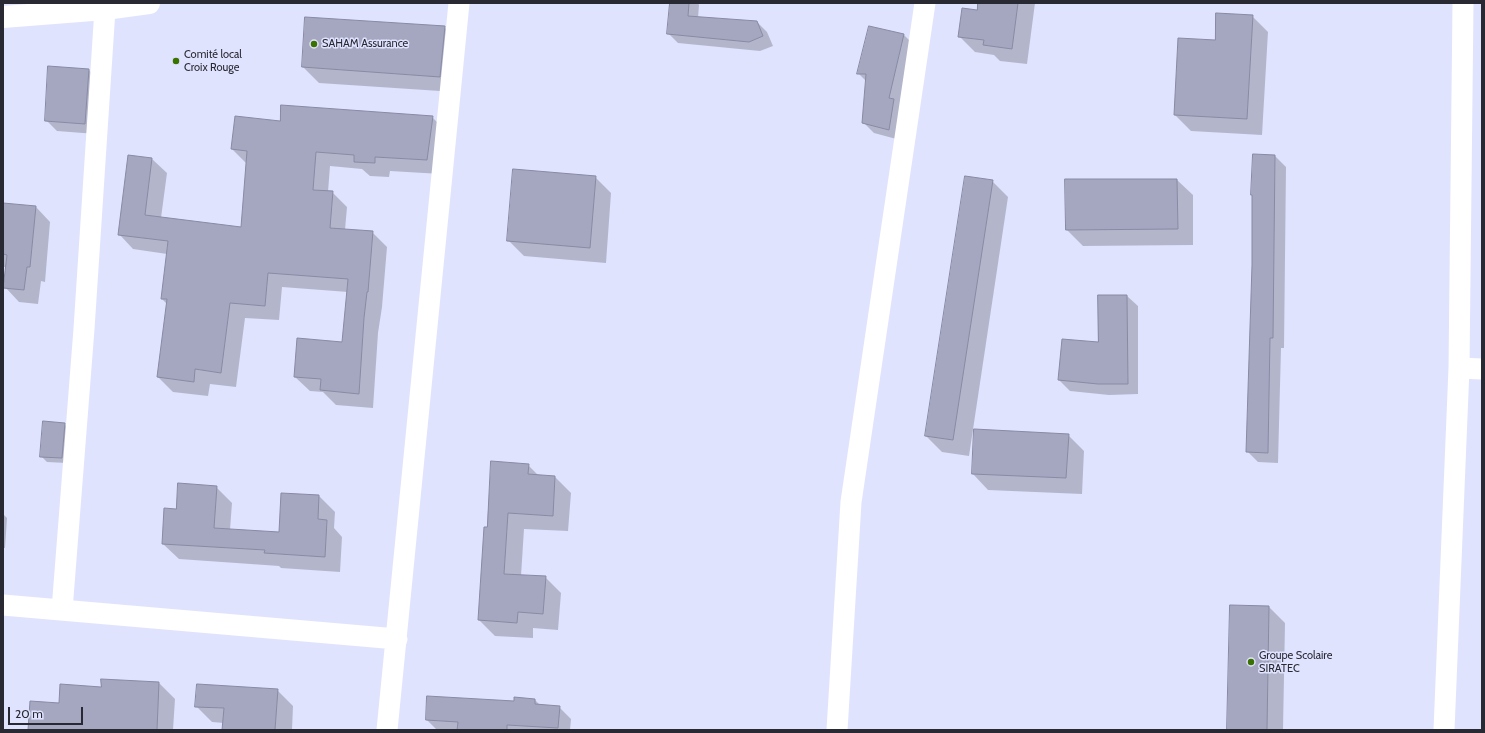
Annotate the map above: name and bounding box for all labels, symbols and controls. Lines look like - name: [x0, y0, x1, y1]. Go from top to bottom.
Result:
- place label: SAHAM Assurance: [322, 37, 408, 51]
- marker: SAHAM Assurance: [309, 39, 319, 49]
- place label: Comité local Croix Rouge: [184, 48, 242, 74]
- marker: Comité local Croix Rouge: [171, 56, 181, 66]
- place label: Groupe Scolaire SIRATEC: [1259, 649, 1332, 675]
- marker: Groupe Scolaire SIRATEC: [1246, 657, 1256, 667]
- scale bar: [10, 699, 85, 725]
- text: 20 m: [15, 706, 43, 721]

